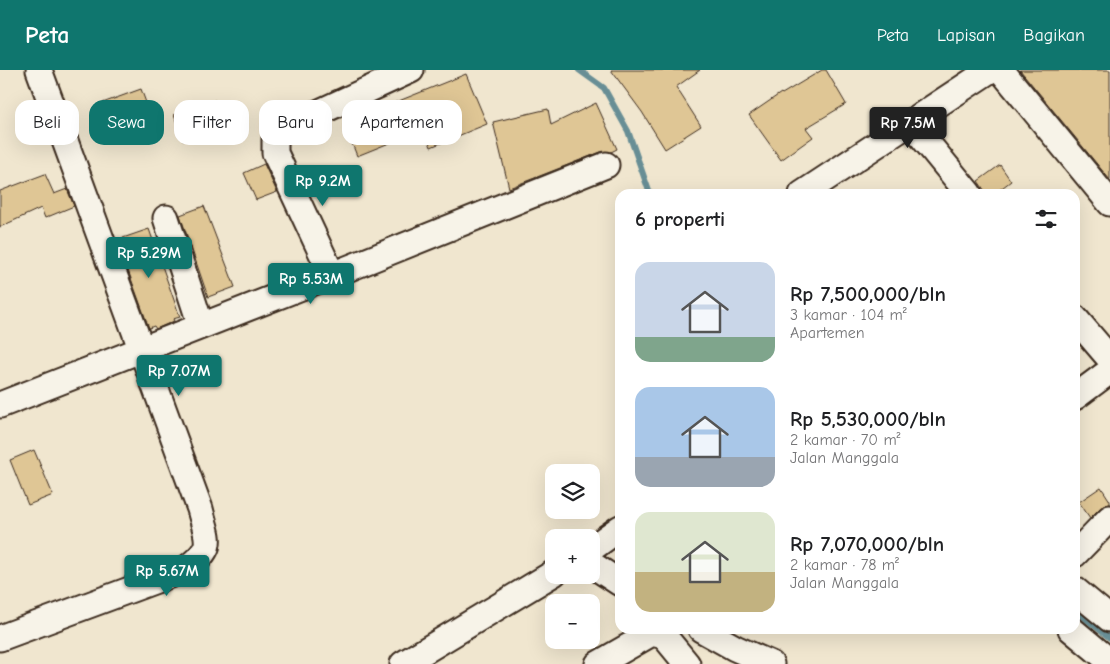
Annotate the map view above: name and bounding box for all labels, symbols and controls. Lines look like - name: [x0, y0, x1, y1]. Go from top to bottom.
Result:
- text: Peta: [25, 21, 70, 49]
- text: Peta: [877, 25, 909, 46]
- text: Lapisan: [937, 25, 995, 46]
- text: Bagikan: [1023, 25, 1085, 46]
- chip: Beli: [15, 100, 79, 145]
- chip: Sewa: [89, 100, 164, 145]
- chip: Filter: [174, 100, 249, 145]
- chip: Baru: [259, 100, 332, 145]
- chip: Apartemen: [342, 100, 462, 145]
- pin: Rp 7.5M: [862, 106, 954, 149]
- text: Rp 7.5M: [881, 114, 935, 132]
- pin: Rp 9.2M: [277, 164, 369, 207]
- text: Rp 9.2M: [295, 172, 351, 190]
- icon: filters: [1032, 205, 1060, 233]
- text: 6 properti: [635, 207, 725, 231]
- pin: Rp 5.29M: [97, 236, 201, 279]
- text: Rp 5.29M: [117, 244, 181, 262]
- pin: Rp 5.53M: [259, 262, 363, 305]
- text: Rp 5.53M: [279, 270, 343, 288]
- icon: home: [675, 282, 735, 342]
- text: Rp 7,500,000/bln: [790, 282, 946, 306]
- text: 3 kamar · 104 m²: [790, 306, 907, 324]
- text: Apartemen: [790, 324, 865, 342]
- pin: Rp 7.07M: [127, 354, 231, 397]
- text: Rp 7.07M: [148, 362, 210, 380]
- icon: home: [675, 407, 735, 467]
- text: Rp 5,530,000/bln: [790, 407, 946, 431]
- text: 2 kamar · 70 m²: [790, 431, 901, 449]
- text: Jalan Manggala: [790, 449, 899, 467]
- map controls: [545, 464, 600, 649]
- button: layers: [545, 464, 600, 519]
- button: +: [545, 529, 600, 584]
- icon: home: [675, 532, 735, 592]
- text: Rp 7,070,000/bln: [790, 532, 944, 556]
- pin: Rp 5.67M: [115, 554, 219, 597]
- text: 2 kamar · 78 m²: [790, 556, 899, 574]
- text: Rp 5.67M: [135, 562, 199, 580]
- text: Jalan Manggala: [790, 574, 899, 592]
- button: −: [545, 594, 600, 649]

